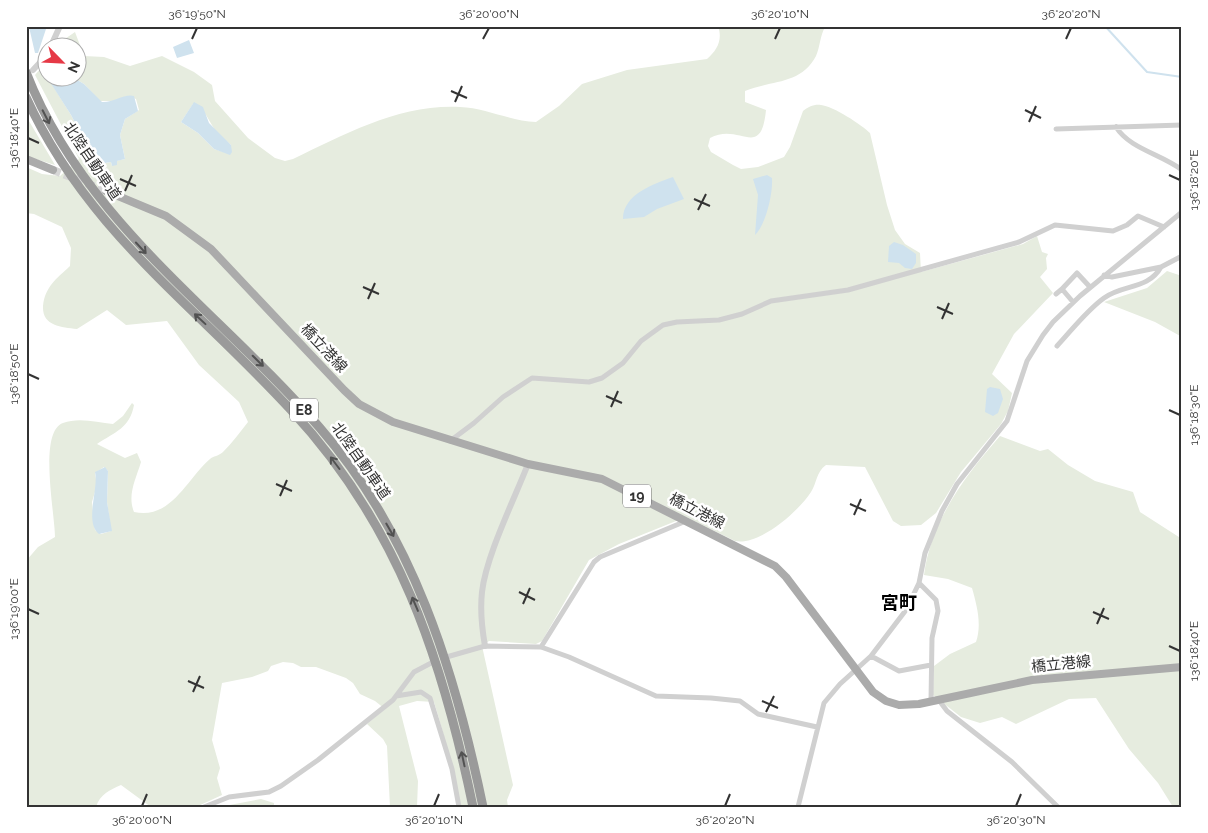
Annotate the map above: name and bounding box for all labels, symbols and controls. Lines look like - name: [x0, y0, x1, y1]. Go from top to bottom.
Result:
- text: 36°19'50"N: [168, 7, 226, 21]
- text: 36°20'00"N: [459, 7, 519, 21]
- text: 36°20'10"N: [751, 7, 809, 21]
- text: 36°20'20"N: [1041, 7, 1101, 21]
- north arrow: [38, 38, 88, 88]
- text: N: [64, 59, 83, 75]
- text: 136°18'40"E: [7, 108, 21, 168]
- one-way arrow: [41, 109, 51, 124]
- street label: 北陸自動車道: [59, 119, 125, 203]
- text: 136°18'20"E: [1187, 150, 1201, 210]
- one-way arrow: [135, 241, 147, 254]
- one-way arrow: [194, 313, 206, 325]
- street label: 橋立港線: [297, 320, 351, 376]
- text: 136°18'50"E: [7, 344, 21, 404]
- one-way arrow: [252, 355, 264, 367]
- text: 136°18'30"E: [1187, 385, 1201, 446]
- road number: E8: [290, 398, 318, 422]
- street label: 北陸自動車道: [328, 419, 394, 503]
- one-way arrow: [330, 456, 340, 470]
- road number: 19: [623, 484, 651, 508]
- street label: 橋立港線: [666, 489, 728, 533]
- one-way arrow: [385, 522, 395, 536]
- text: 136°19'00"E: [7, 578, 21, 640]
- district label: 宮町: [881, 592, 917, 613]
- one-way arrow: [410, 597, 420, 612]
- text: 136°18'40"E: [1187, 621, 1201, 681]
- street label: 橋立港線: [1030, 652, 1092, 676]
- one-way arrow: [458, 751, 467, 767]
- text: 36°20'00"N: [112, 813, 172, 827]
- text: 36°20'10"N: [405, 813, 463, 827]
- text: 36°20'20"N: [695, 813, 755, 827]
- text: 36°20'30"N: [986, 813, 1046, 827]

